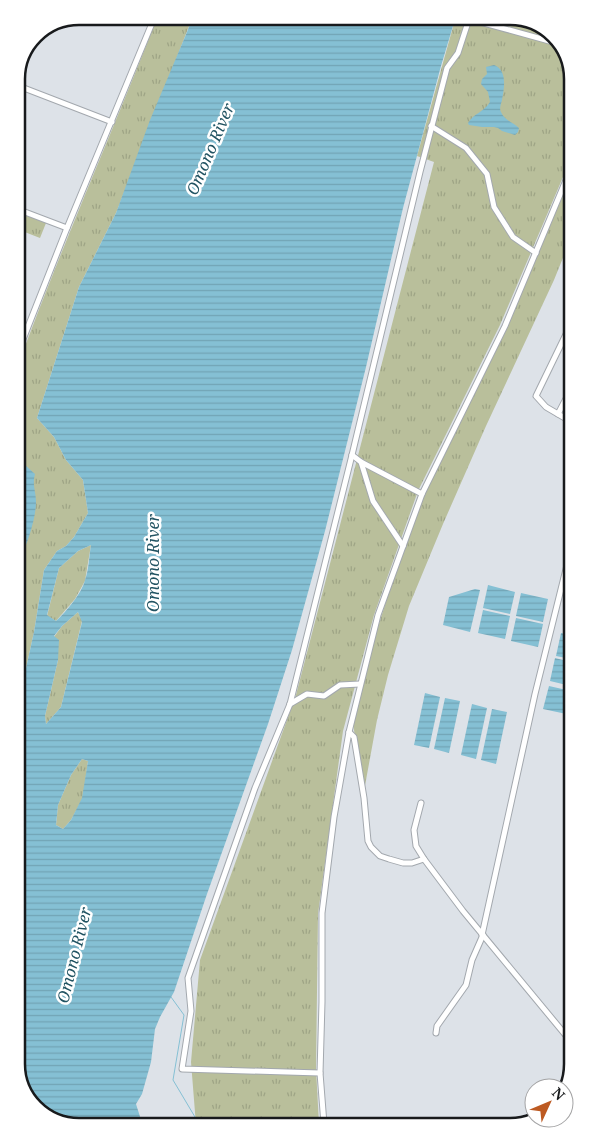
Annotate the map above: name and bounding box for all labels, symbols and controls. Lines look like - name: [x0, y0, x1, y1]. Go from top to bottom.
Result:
- water label: Omono River: [181, 99, 239, 198]
- water label: Omono River: [142, 514, 164, 612]
- water label: Omono River: [51, 904, 97, 1005]
- north arrow: [524, 1078, 574, 1128]
- text: N: [548, 1083, 569, 1104]

